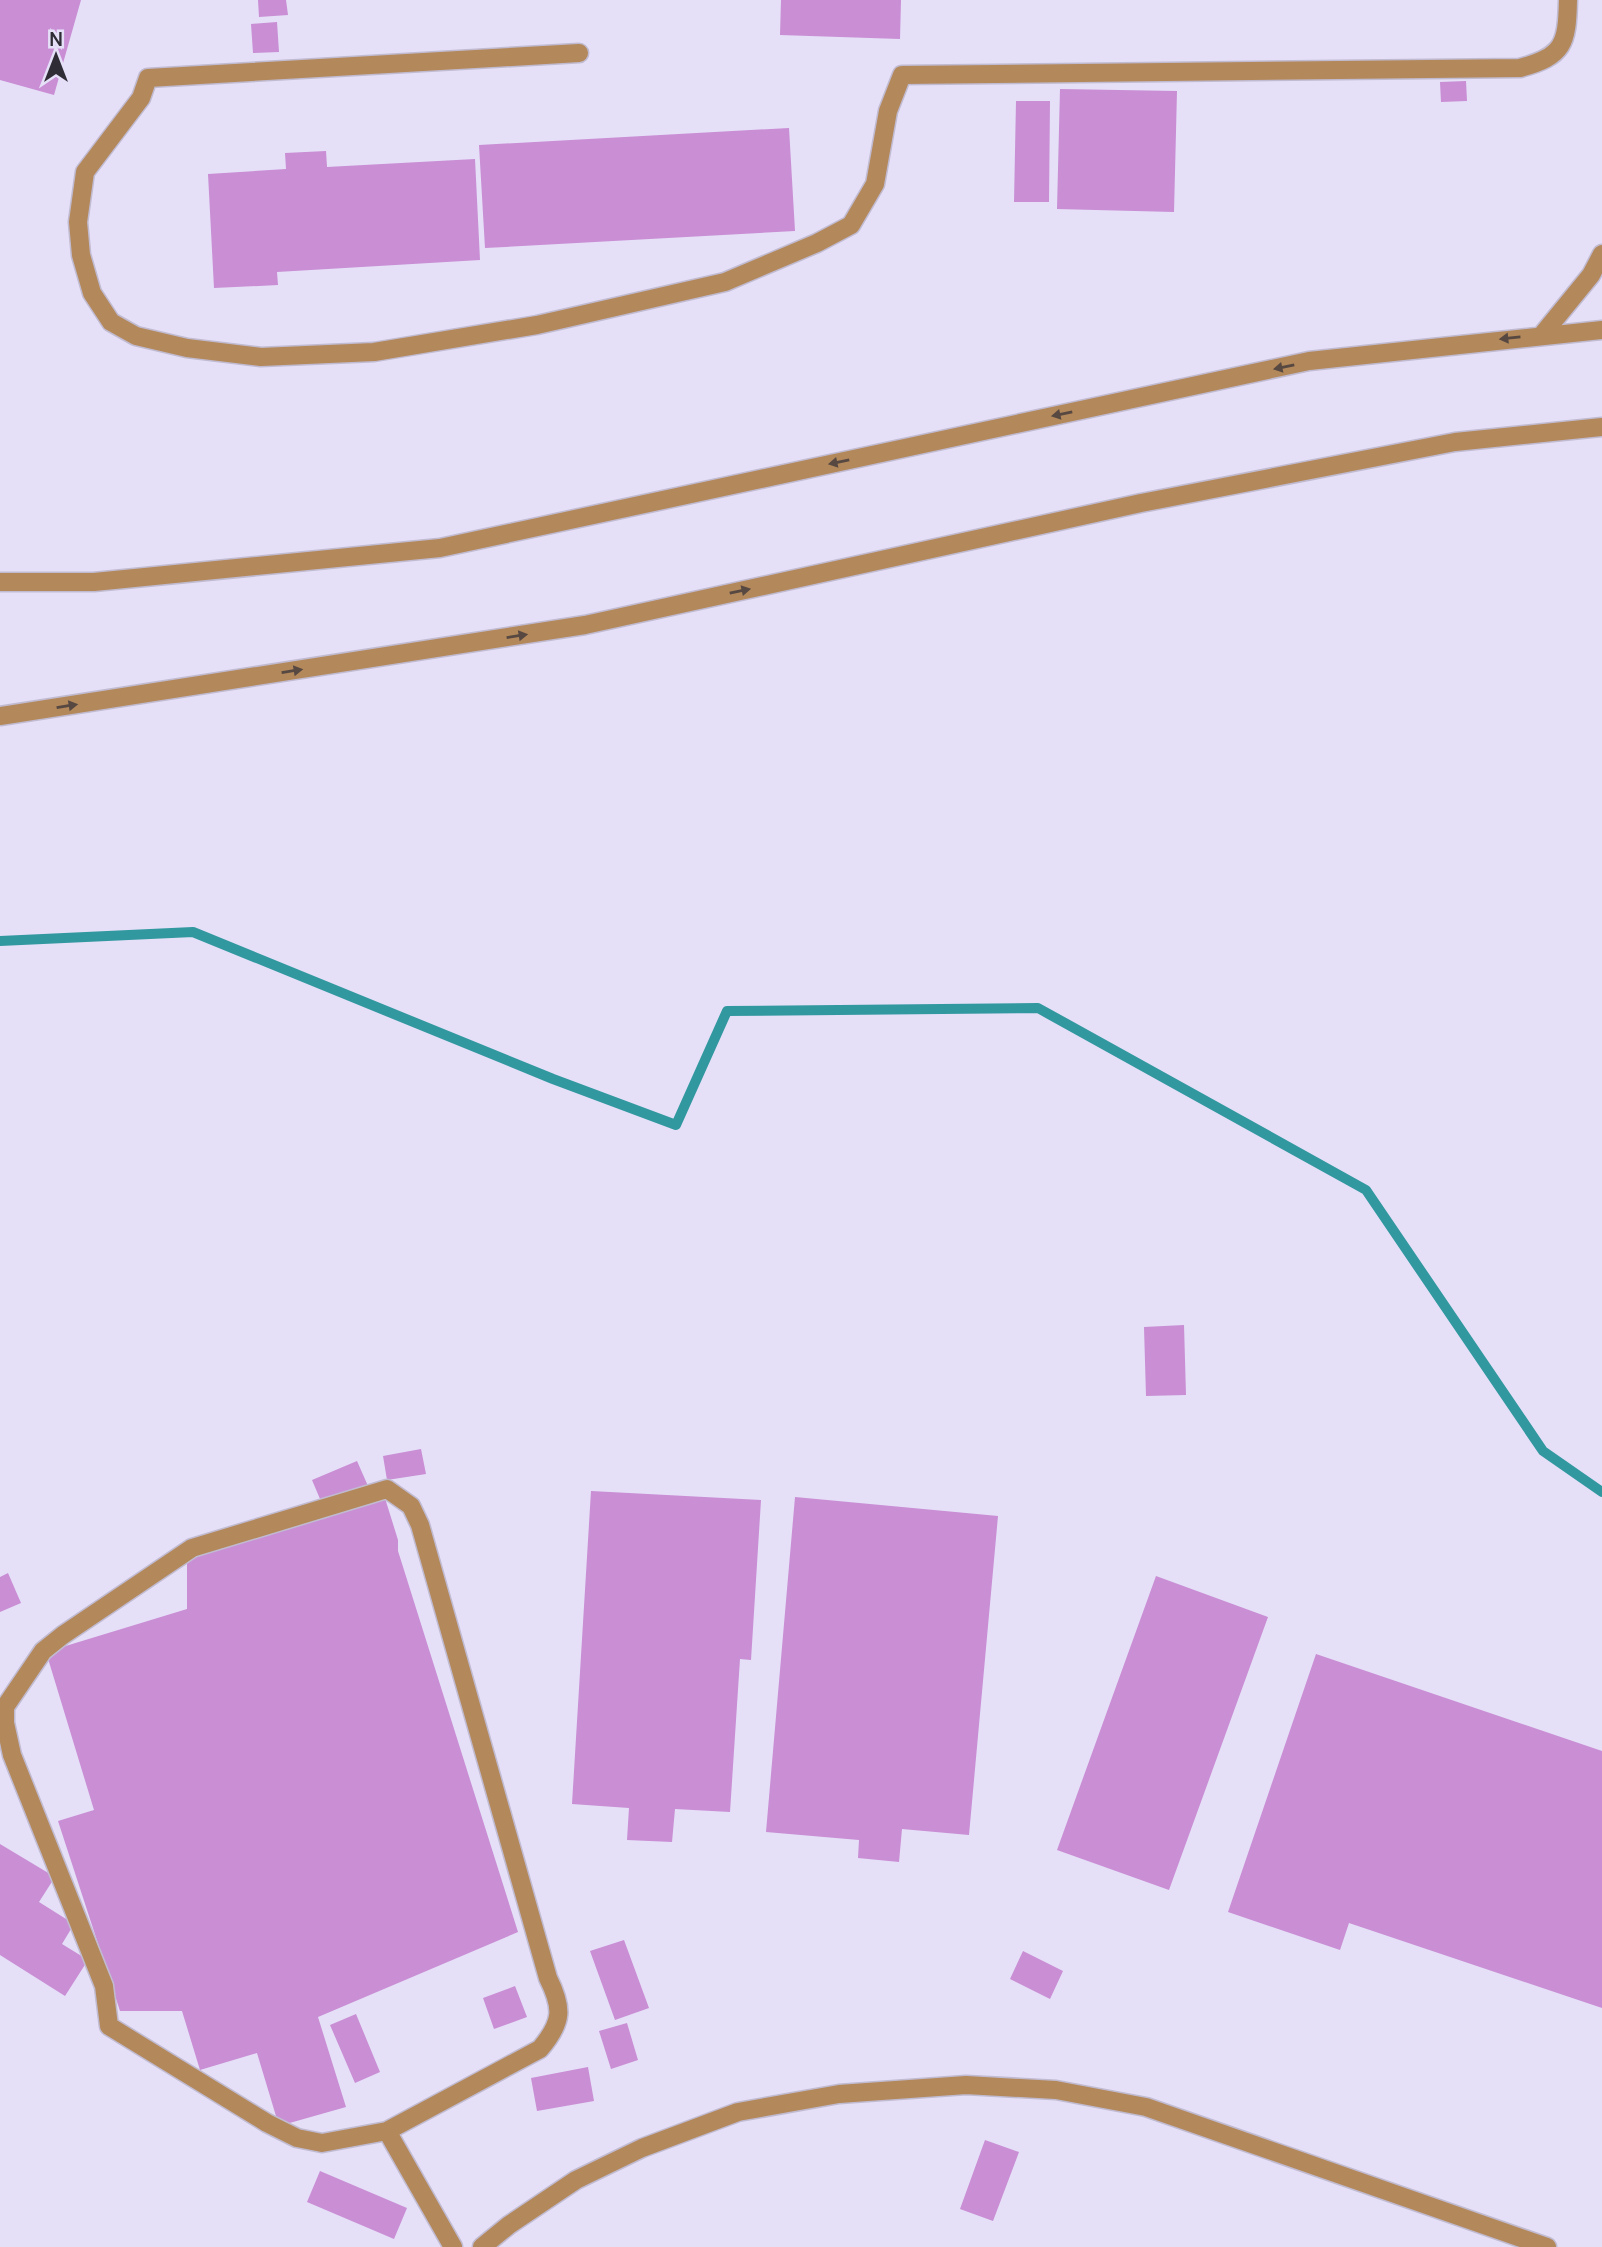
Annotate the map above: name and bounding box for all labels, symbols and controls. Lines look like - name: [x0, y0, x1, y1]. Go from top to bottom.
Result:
- north arrow: [21, 21, 91, 91]
- text: N: [49, 26, 63, 52]
- one-way arrow: [1498, 333, 1520, 344]
- one-way arrow: [1273, 361, 1295, 372]
- one-way arrow: [1051, 409, 1073, 420]
- one-way arrow: [828, 456, 850, 467]
- one-way arrow: [729, 586, 751, 597]
- one-way arrow: [506, 630, 528, 641]
- one-way arrow: [281, 665, 303, 676]
- one-way arrow: [57, 700, 79, 711]

